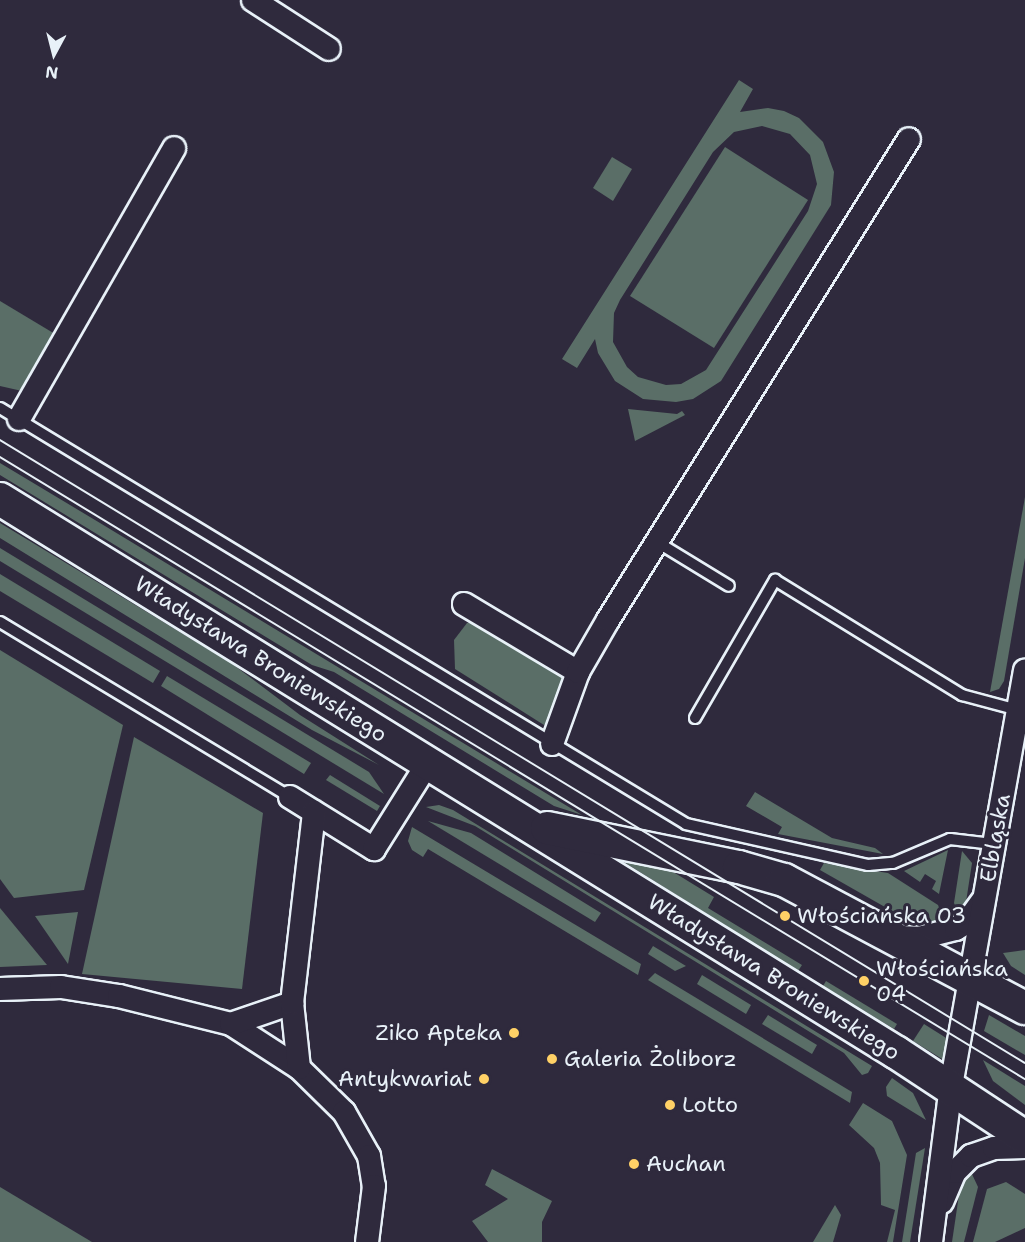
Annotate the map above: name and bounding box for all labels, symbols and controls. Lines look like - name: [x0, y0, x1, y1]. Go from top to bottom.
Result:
- north arrow: [24, 24, 84, 84]
- text: N: [44, 61, 59, 84]
- street label: Władysława Broniewskiego: [130, 570, 392, 748]
- street label: Elbląska: [974, 792, 1016, 884]
- street label: Władysława Broniewskiego: [643, 888, 905, 1066]
- place label: Włościańska 03: [797, 903, 966, 929]
- marker: Włościańska 03: [778, 909, 792, 923]
- place label: Włościańska 04: [876, 955, 1008, 1006]
- marker: Włościańska 04: [857, 974, 871, 988]
- place label: Ziko Apteka: [375, 1020, 502, 1046]
- marker: Ziko Apteka: [507, 1026, 521, 1040]
- place label: Galeria Żoliborz: [564, 1046, 737, 1072]
- marker: Galeria Żoliborz: [545, 1052, 559, 1066]
- place label: Antykwariat: [338, 1066, 472, 1092]
- marker: Antykwariat: [477, 1072, 491, 1086]
- place label: Lotto: [682, 1092, 738, 1118]
- marker: Lotto: [663, 1098, 677, 1112]
- place label: Auchan: [646, 1151, 726, 1177]
- marker: Auchan: [627, 1157, 641, 1171]

